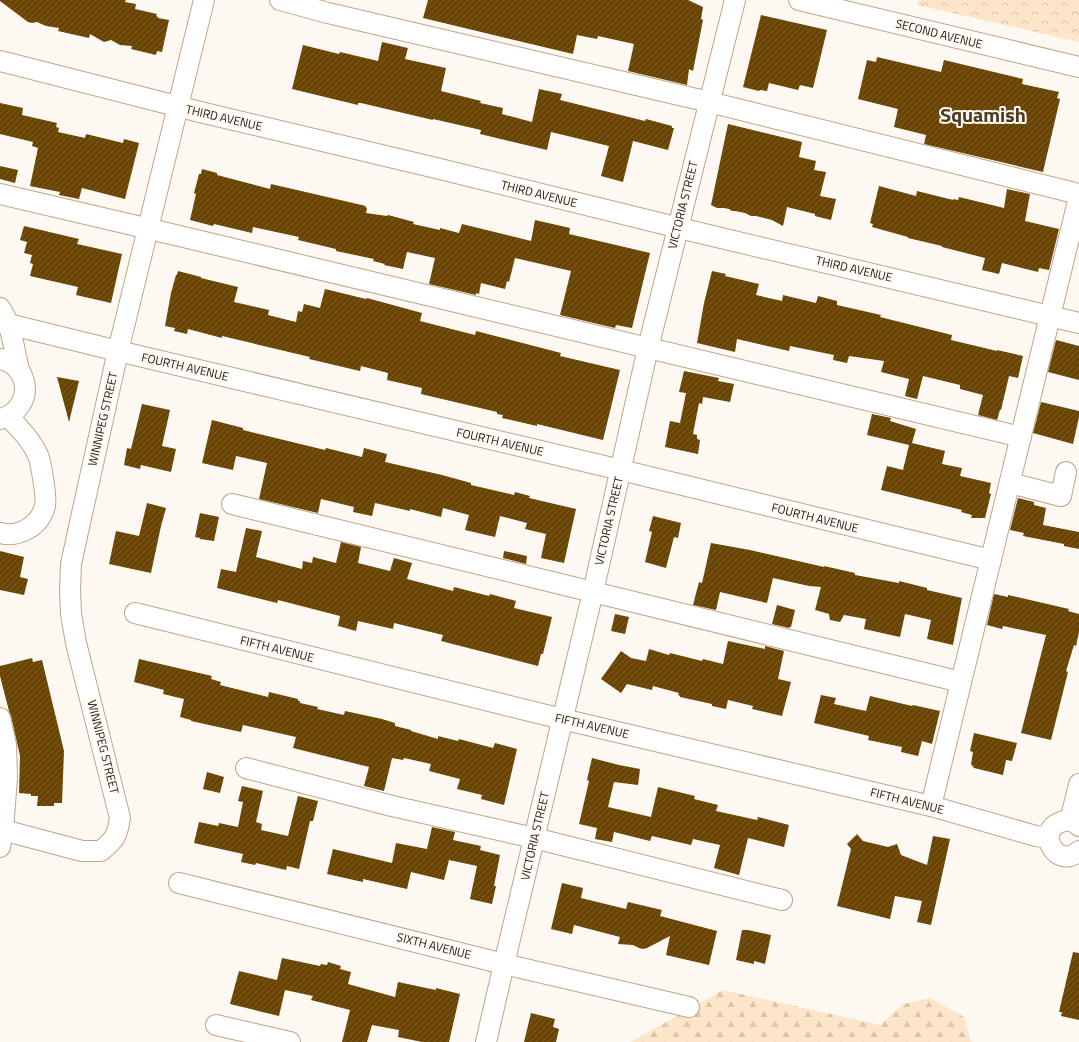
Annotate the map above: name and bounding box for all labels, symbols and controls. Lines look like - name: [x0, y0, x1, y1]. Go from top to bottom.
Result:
- street label: SECOND AVENUE: [894, 14, 985, 54]
- street label: THIRD AVENUE: [184, 99, 265, 136]
- district label: Squamish: [940, 99, 1026, 130]
- street label: VICTORIA STREET: [662, 158, 703, 251]
- street label: THIRD AVENUE: [499, 175, 580, 212]
- street label: THIRD AVENUE: [814, 250, 895, 287]
- street label: FOURTH AVENUE: [140, 347, 231, 386]
- street label: WINNIPEG STREET: [82, 369, 123, 468]
- street label: FOURTH AVENUE: [455, 422, 546, 461]
- street label: VICTORIA STREET: [589, 474, 628, 567]
- street label: FOURTH AVENUE: [770, 498, 861, 538]
- street label: FIFTH AVENUE: [238, 630, 316, 667]
- street label: WINNIPEG STREET: [83, 698, 125, 797]
- street label: FIFTH AVENUE: [553, 708, 631, 743]
- street label: FIFTH AVENUE: [868, 782, 946, 819]
- street label: VICTORIA STREET: [515, 789, 554, 882]
- street label: SIXTH AVENUE: [395, 927, 474, 964]

